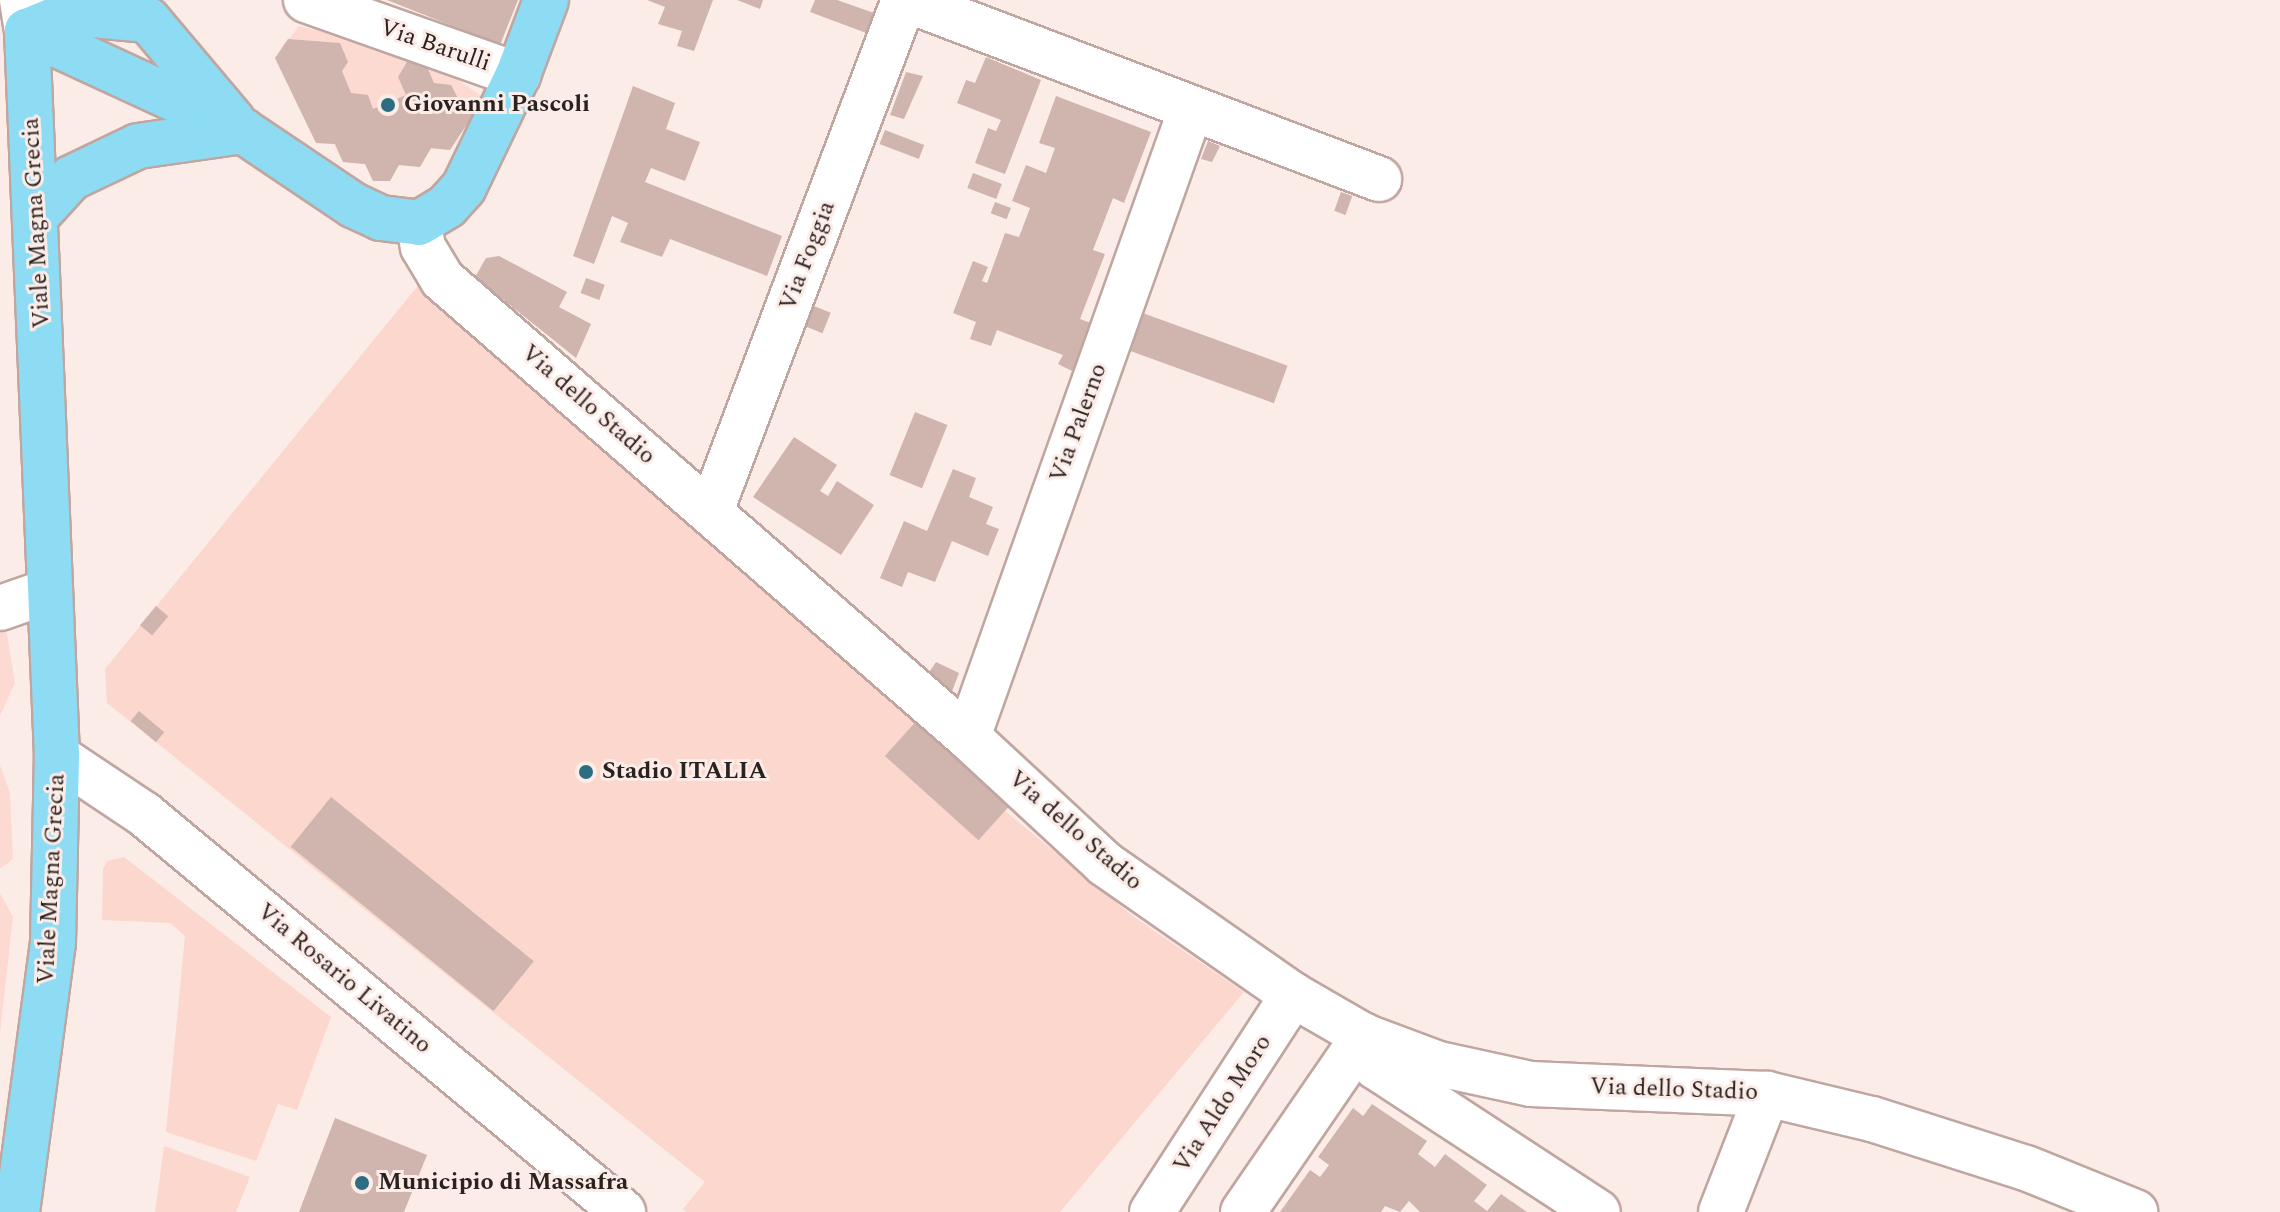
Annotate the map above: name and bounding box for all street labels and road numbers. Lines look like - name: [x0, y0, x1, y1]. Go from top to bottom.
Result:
- street label: Via Barulli: [376, 14, 494, 78]
- street label: Viale Magna Grecia: [17, 117, 57, 329]
- street label: Via Foggia: [774, 197, 842, 315]
- street label: Via dello Stadio: [515, 339, 661, 471]
- street label: Via Palerno: [1044, 360, 1114, 486]
- street label: Via dello Stadio: [1002, 765, 1148, 897]
- street label: Viale Magna Grecia: [32, 773, 72, 985]
- street label: Via Rosario Livatino: [251, 898, 437, 1060]
- street label: Via Aldo Moro: [1168, 1030, 1278, 1178]
- street label: Via dello Stadio: [1589, 1073, 1759, 1107]

